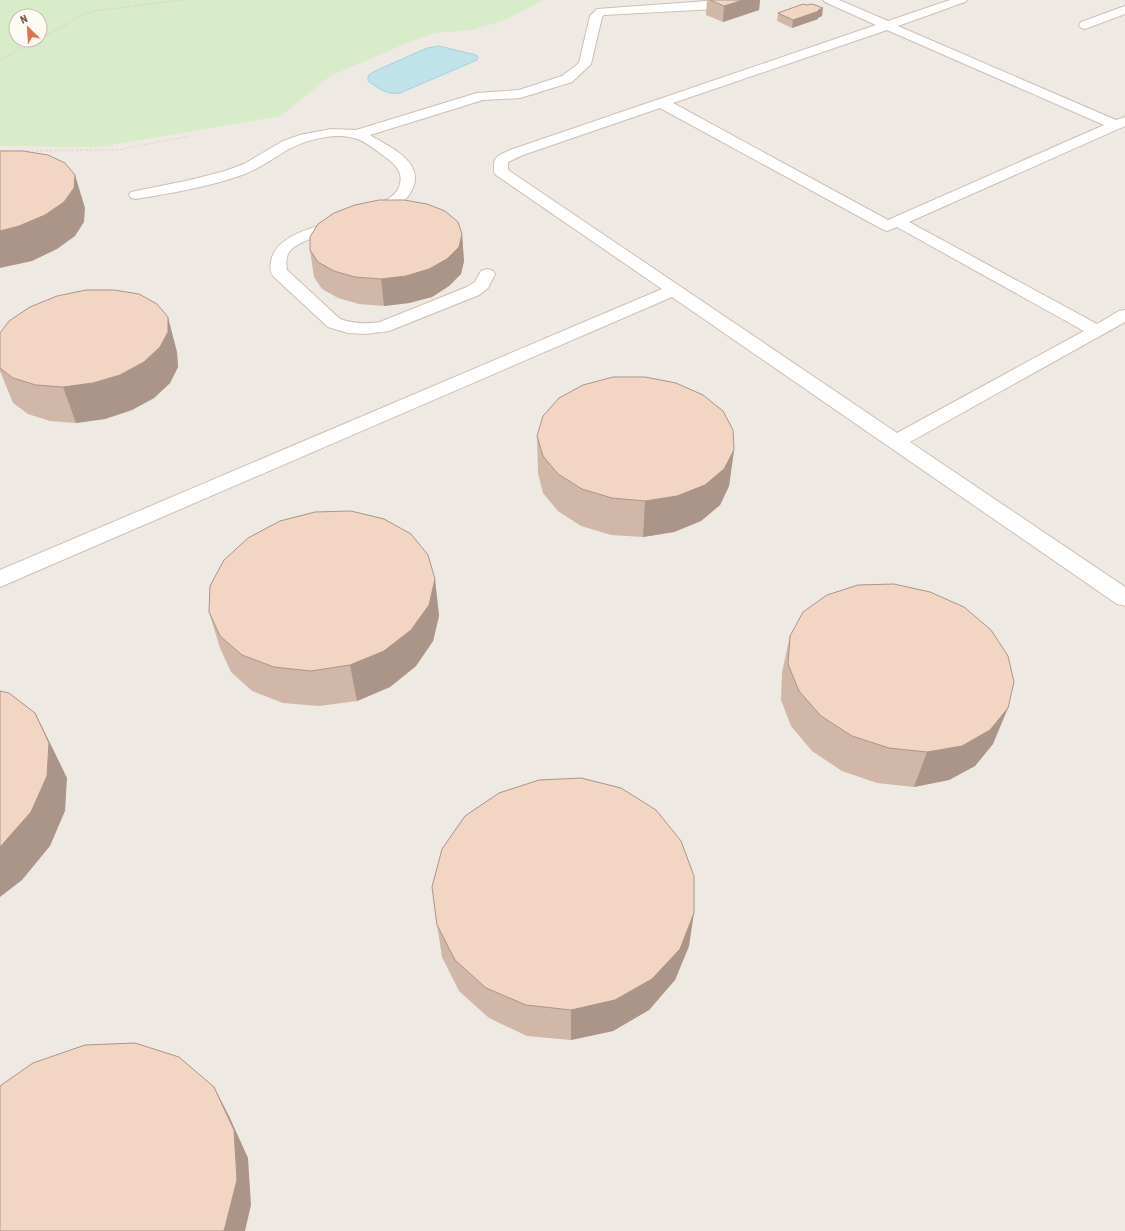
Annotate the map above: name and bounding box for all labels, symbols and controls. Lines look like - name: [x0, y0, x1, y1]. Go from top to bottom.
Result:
- north arrow: [8, 8, 48, 48]
- text: N: [18, 12, 29, 26]

